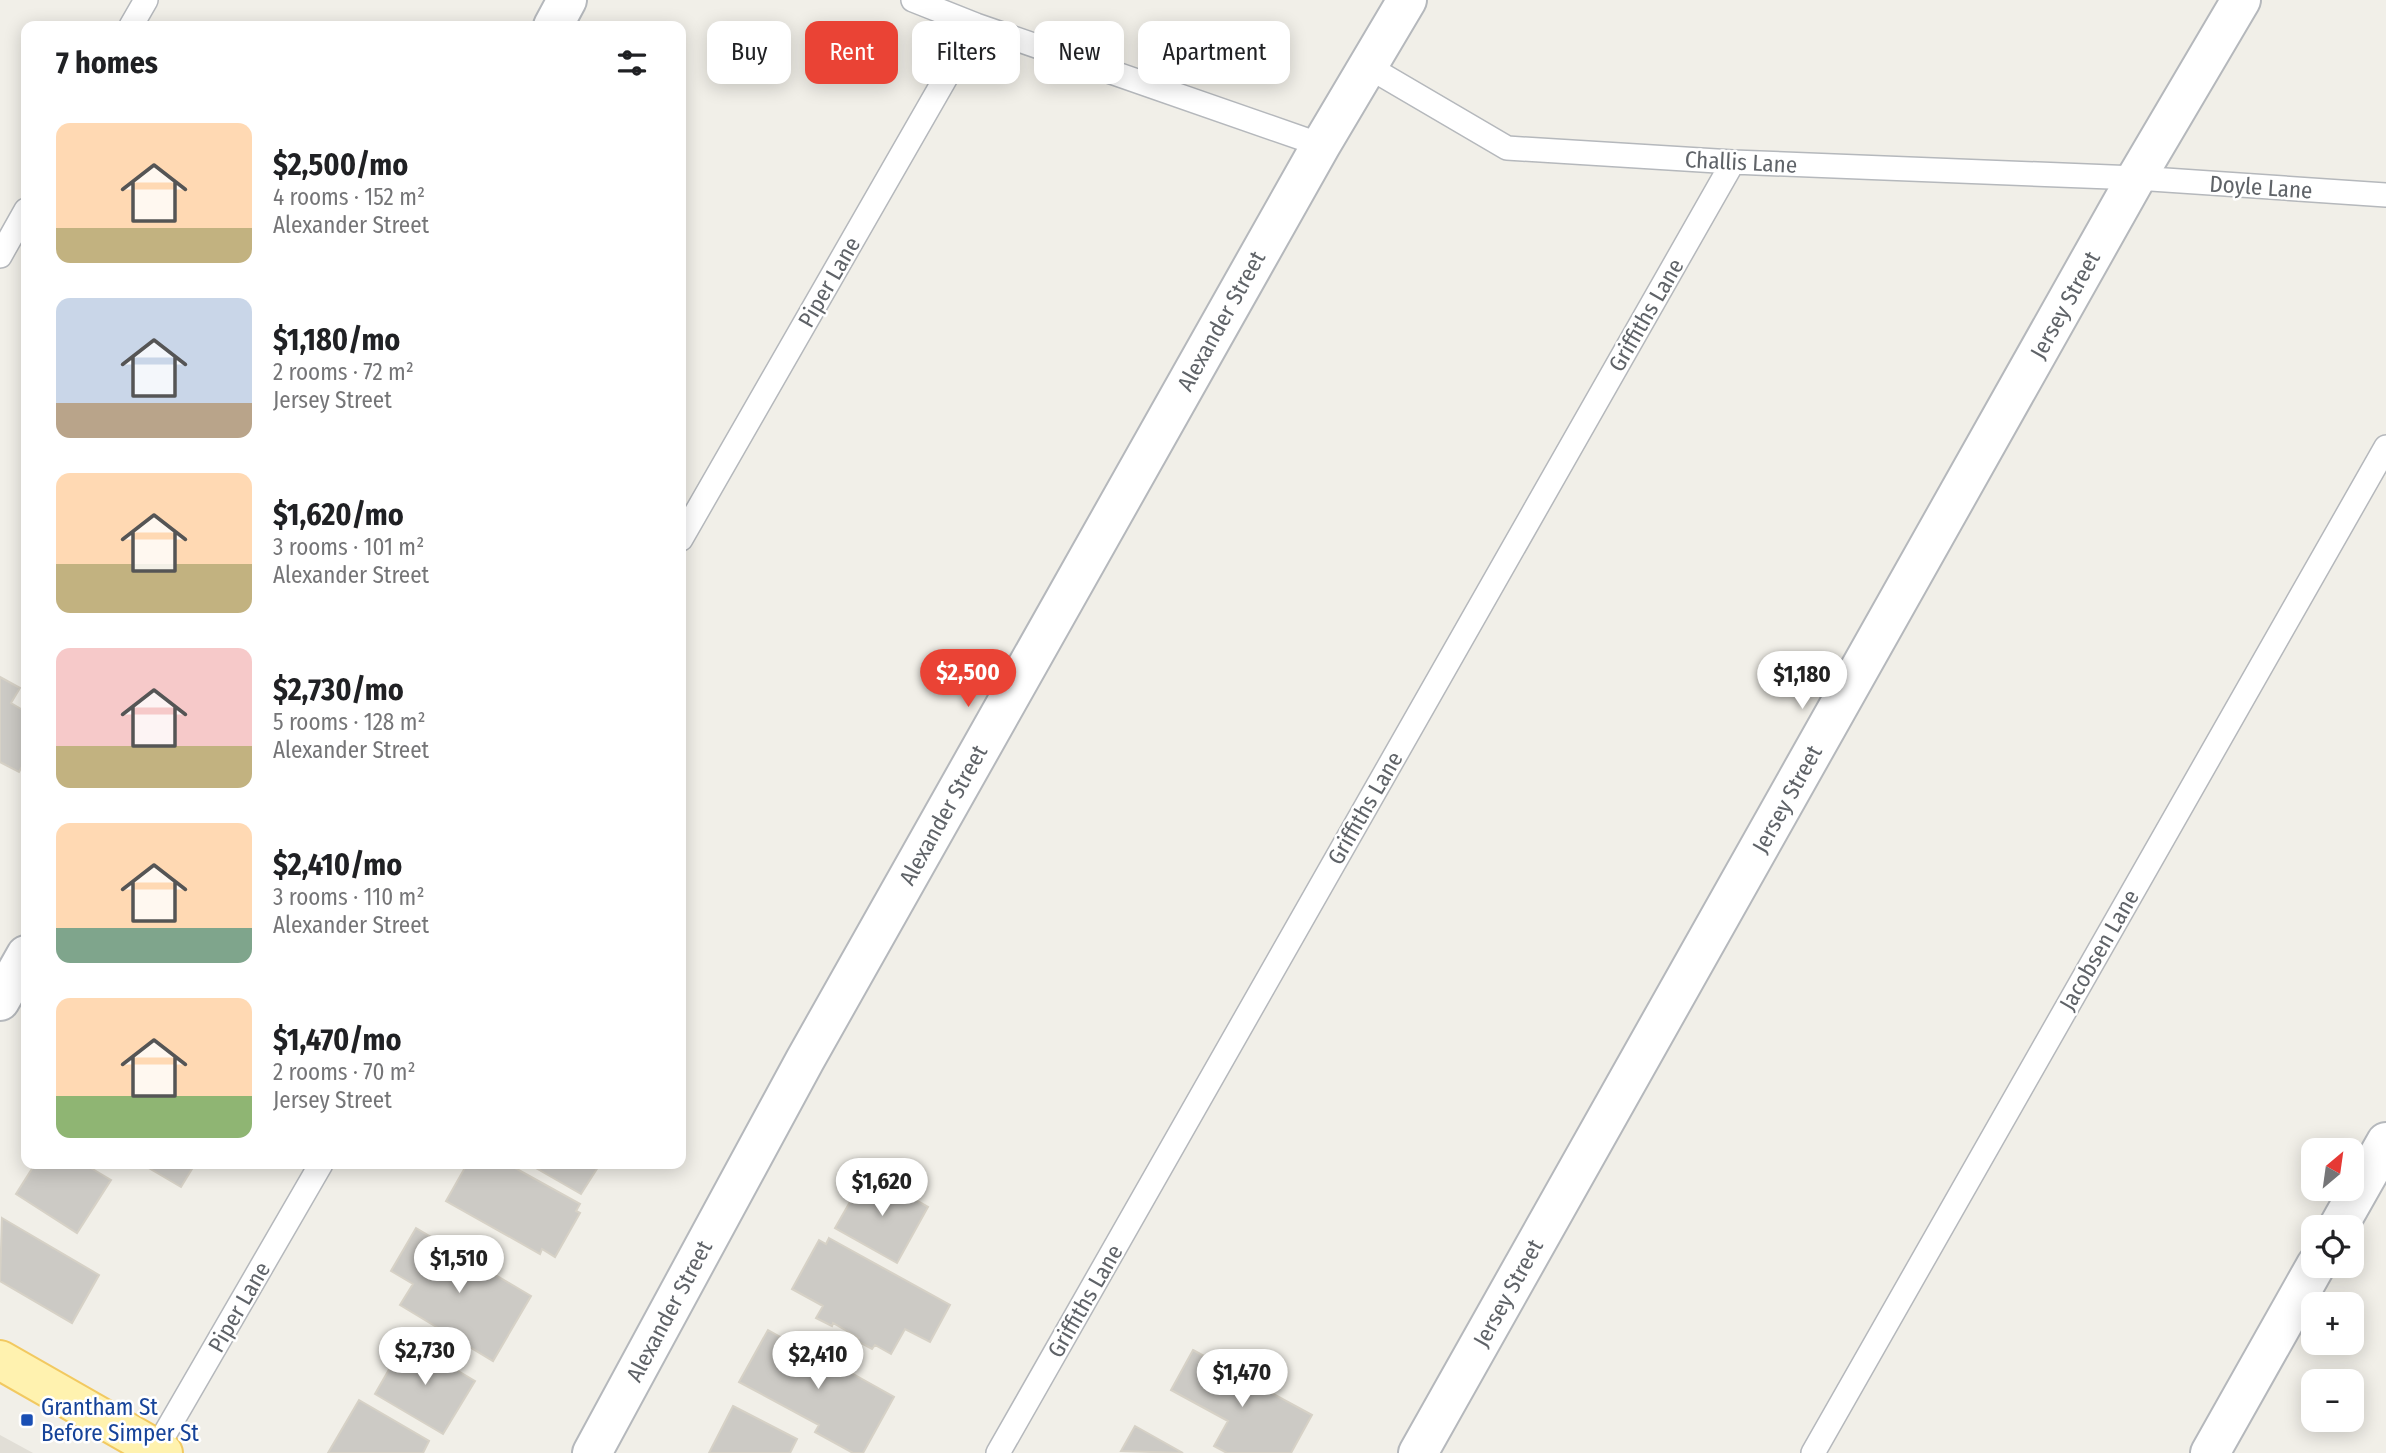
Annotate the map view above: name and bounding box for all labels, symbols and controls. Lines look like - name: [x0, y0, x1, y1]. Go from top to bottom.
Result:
- chip: Buy: [707, 21, 791, 84]
- chip: Rent: [805, 21, 898, 84]
- chip: Filters: [912, 21, 1020, 84]
- chip: New: [1034, 21, 1124, 84]
- chip: Apartment: [1138, 21, 1290, 84]
- icon: filters: [613, 44, 651, 82]
- text: 7 homes: [56, 45, 158, 81]
- street label: Challis Lane: [1684, 145, 1798, 179]
- text: $2,500/mo: [273, 147, 408, 183]
- icon: home: [112, 151, 196, 235]
- street label: Doyle Lane: [2209, 169, 2313, 205]
- text: 4 rooms · 152 m²: [273, 183, 425, 211]
- text: Alexander Street: [273, 211, 429, 239]
- street label: Piper Lane: [792, 232, 866, 332]
- street label: Alexander Street: [1171, 246, 1271, 396]
- street label: Jersey Street: [2024, 246, 2106, 364]
- street label: Griffiths Lane: [1602, 254, 1690, 376]
- text: $1,180/mo: [273, 322, 400, 358]
- icon: home: [112, 326, 196, 410]
- text: 2 rooms · 72 m²: [273, 358, 414, 386]
- text: Jersey Street: [273, 386, 392, 414]
- text: $1,620/mo: [273, 497, 404, 533]
- icon: home: [112, 501, 196, 585]
- text: 3 rooms · 101 m²: [273, 533, 424, 561]
- text: Alexander Street: [273, 561, 429, 589]
- pin: $2,500: [911, 650, 1025, 709]
- pin: $1,180: [1745, 652, 1859, 711]
- text: $2,500: [936, 658, 1000, 686]
- text: $1,180: [1773, 660, 1831, 688]
- text: $2,730/mo: [273, 672, 404, 708]
- icon: home: [112, 676, 196, 760]
- text: 5 rooms · 128 m²: [273, 708, 426, 736]
- text: Alexander Street: [273, 736, 429, 764]
- street label: Alexander Street: [893, 740, 993, 890]
- street label: Jersey Street: [1746, 740, 1828, 858]
- street label: Griffiths Lane: [1321, 747, 1409, 869]
- text: $2,410/mo: [273, 847, 402, 883]
- icon: home: [112, 851, 196, 935]
- text: 3 rooms · 110 m²: [273, 883, 424, 911]
- street label: Jacobsen Lane: [2053, 885, 2145, 1015]
- text: Alexander Street: [273, 911, 429, 939]
- text: $1,470/mo: [273, 1022, 401, 1058]
- icon: home: [112, 1026, 196, 1110]
- text: 2 rooms · 70 m²: [273, 1058, 416, 1086]
- text: Jersey Street: [273, 1086, 392, 1114]
- north arrow: [2301, 1138, 2364, 1200]
- map controls: [2301, 1138, 2364, 1432]
- pin: $1,620: [825, 1158, 939, 1218]
- text: $1,620: [852, 1167, 912, 1195]
- button: locate: [2301, 1215, 2364, 1278]
- street label: Jersey Street: [1467, 1234, 1549, 1352]
- street label: Alexander Street: [620, 1235, 718, 1386]
- pin: $1,510: [402, 1236, 516, 1295]
- street label: Griffiths Lane: [1041, 1240, 1129, 1362]
- text: $1,510: [430, 1244, 488, 1272]
- street label: Piper Lane: [202, 1257, 276, 1357]
- button: +: [2301, 1292, 2364, 1355]
- pin: $2,730: [368, 1328, 482, 1387]
- pin: $2,410: [761, 1332, 875, 1391]
- text: $2,730: [395, 1336, 455, 1364]
- text: $2,410: [788, 1340, 848, 1368]
- pin: $1,470: [1185, 1350, 1299, 1409]
- text: $1,470: [1213, 1358, 1271, 1386]
- button: −: [2301, 1369, 2364, 1432]
- place label: Grantham St Before Simper St: [41, 1393, 199, 1447]
- marker: Grantham St Before Simper St: [19, 1412, 35, 1428]

